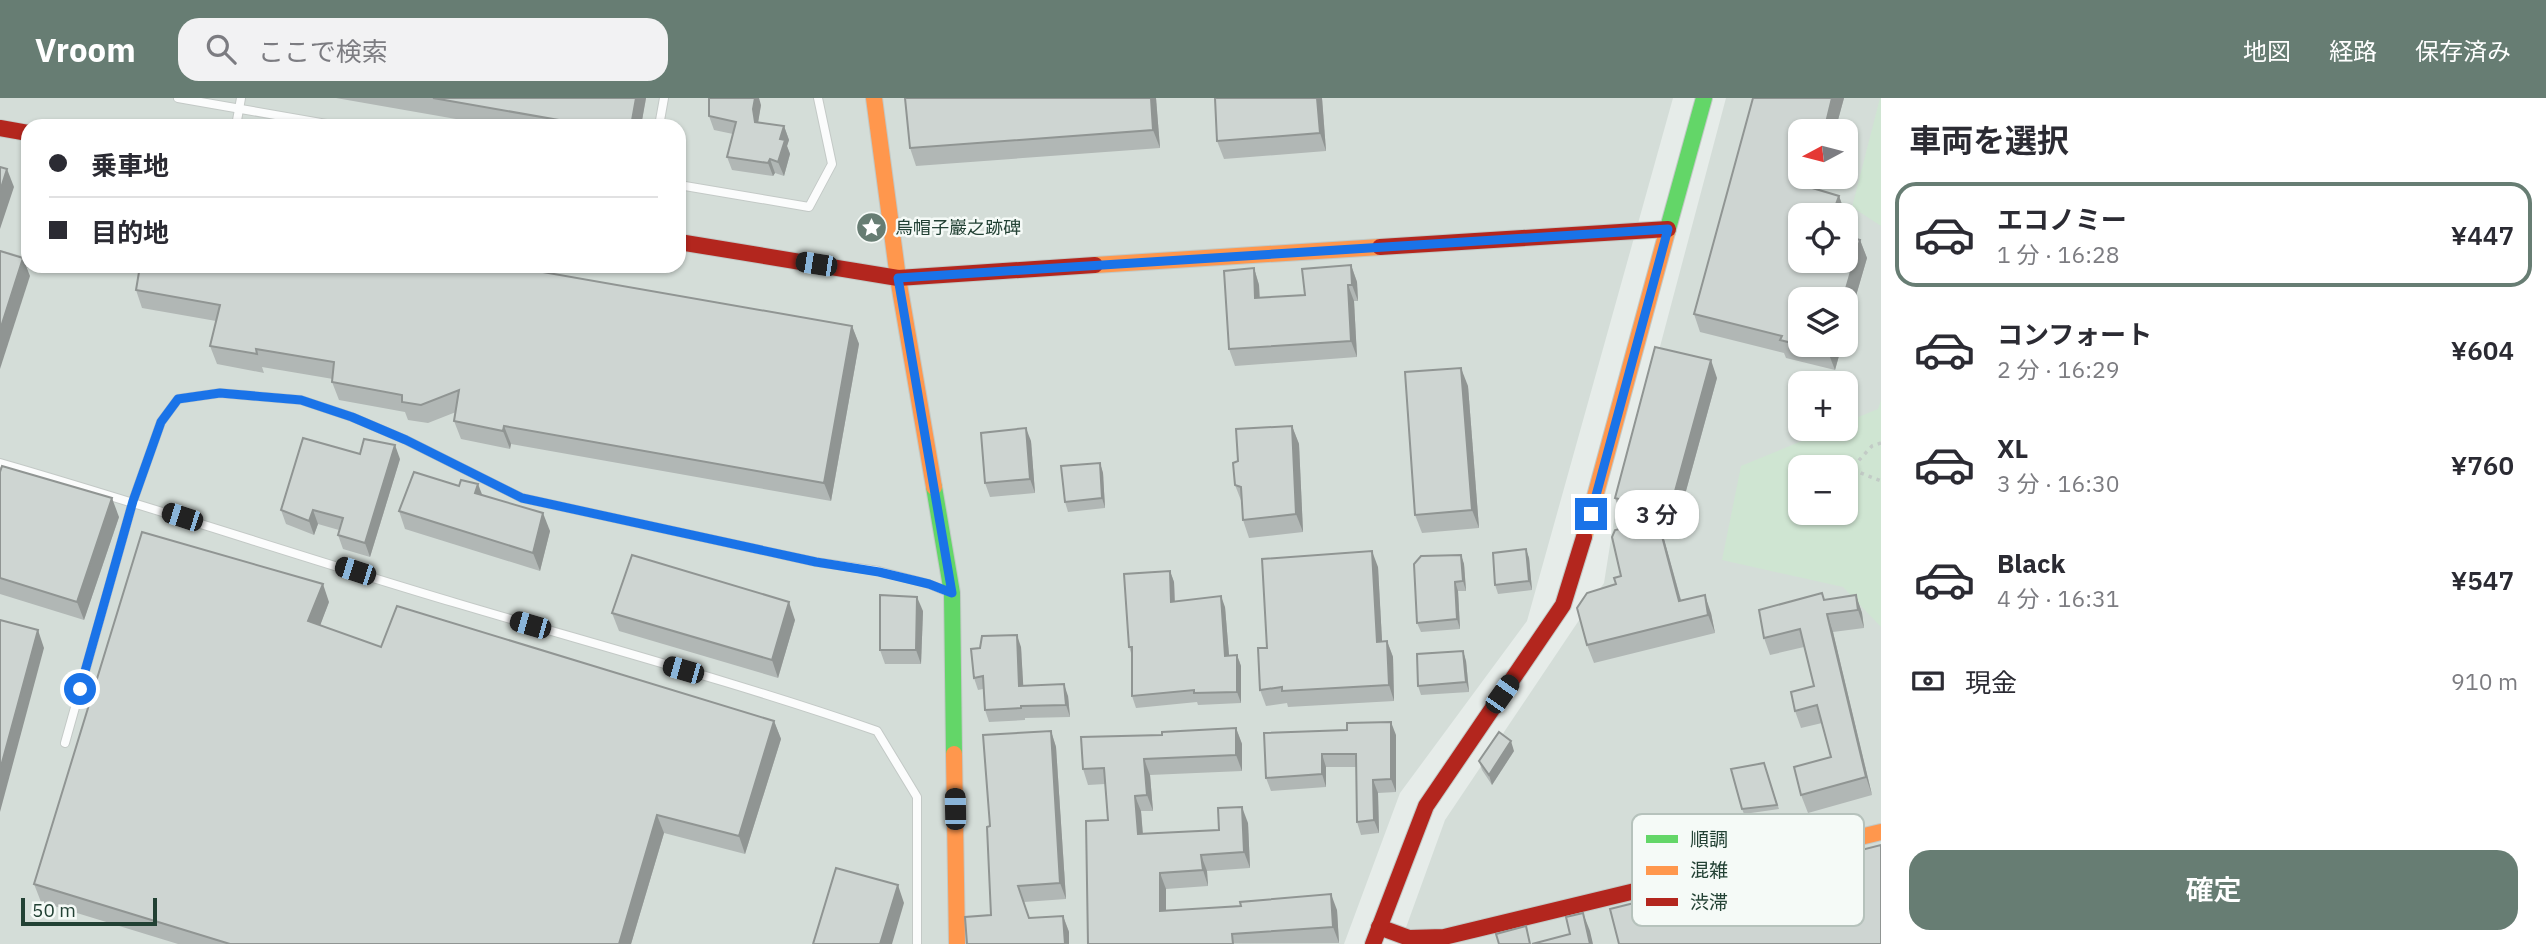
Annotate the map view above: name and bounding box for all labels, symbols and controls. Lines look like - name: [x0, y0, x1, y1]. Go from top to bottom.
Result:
- search box: [178, 18, 668, 81]
- text: Vroom: [35, 28, 136, 71]
- icon: search: [202, 30, 240, 68]
- text: ここで検索: [258, 34, 388, 68]
- text: 地図: [2243, 35, 2291, 67]
- text: 経路: [2329, 35, 2377, 67]
- text: 保存済み: [2415, 35, 2511, 67]
- north arrow: [1788, 119, 1858, 189]
- map controls: [1788, 119, 1858, 525]
- text: 車両を選択: [1909, 119, 2069, 161]
- text: 乗車地: [91, 148, 169, 182]
- text: エコノミー: [1997, 202, 2127, 236]
- button: locate: [1788, 203, 1858, 273]
- icon: car: [1913, 203, 1976, 266]
- place icon: 烏帽子巖之跡碑: [855, 210, 889, 244]
- text: 目的地: [91, 215, 169, 249]
- place label: 烏帽子巖之跡碑: [895, 216, 1021, 239]
- text: ¥447: [2451, 218, 2514, 252]
- text: 1 分 · 16:28: [1997, 239, 2120, 269]
- car: [794, 250, 839, 278]
- button: layers: [1788, 287, 1858, 357]
- text: コンフォート: [1997, 317, 2152, 351]
- icon: car: [1913, 318, 1976, 381]
- text: ¥604: [2451, 333, 2514, 367]
- text: 2 分 · 16:29: [1997, 354, 2120, 384]
- button: +: [1788, 371, 1858, 441]
- text: XL: [1997, 431, 2028, 465]
- icon: car: [1913, 433, 1976, 496]
- text: ¥760: [2451, 448, 2514, 482]
- button: −: [1788, 455, 1858, 525]
- text: 3 分 · 16:30: [1997, 468, 2120, 498]
- callout: 3 分: [1616, 490, 1700, 538]
- route end: [1575, 498, 1607, 530]
- text: 3 分: [1636, 499, 1678, 529]
- car: [159, 501, 206, 533]
- text: Black: [1997, 546, 2065, 580]
- icon: car: [1913, 548, 1976, 611]
- car: [332, 555, 379, 587]
- text: ¥547: [2451, 563, 2514, 597]
- text: 4 分 · 16:31: [1997, 583, 2120, 613]
- car: [507, 609, 554, 641]
- car: [660, 654, 707, 686]
- icon: cash: [1909, 662, 1947, 700]
- text: 現金: [1965, 665, 2017, 699]
- text: 910 m: [2451, 666, 2518, 696]
- car: [1482, 671, 1523, 717]
- route start: [64, 673, 96, 705]
- car: [945, 788, 966, 830]
- legend: [1632, 814, 1864, 926]
- text: 順調: [1690, 827, 1728, 851]
- button: 確定: [1909, 850, 2518, 930]
- text: 混雑: [1690, 858, 1728, 882]
- text: 渋滞: [1690, 890, 1728, 914]
- scale bar: [21, 895, 158, 927]
- text: 50 m: [32, 898, 76, 922]

